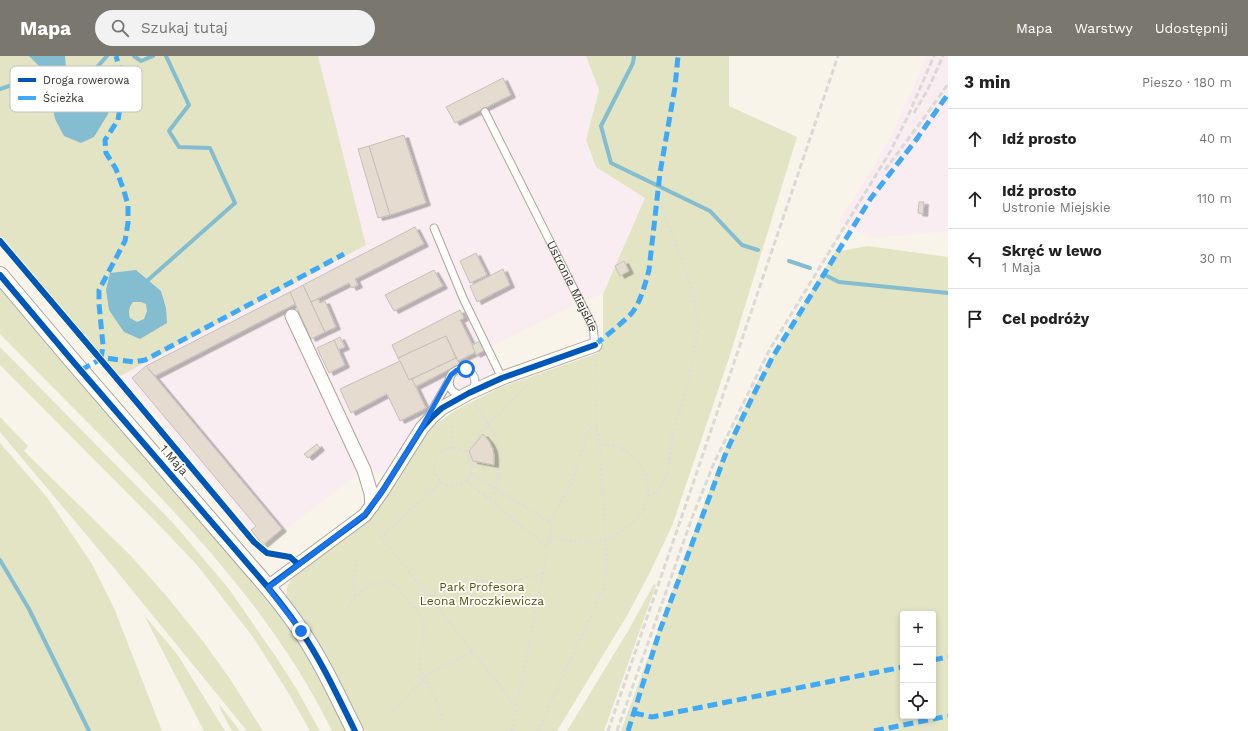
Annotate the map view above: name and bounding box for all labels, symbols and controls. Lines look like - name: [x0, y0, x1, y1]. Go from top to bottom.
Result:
- search box: [95, 10, 375, 46]
- text: Mapa: [20, 17, 71, 40]
- icon: search: [109, 17, 131, 39]
- text: Szukaj tutaj: [141, 19, 228, 37]
- text: Mapa: [1016, 20, 1052, 36]
- text: Warstwy: [1074, 20, 1133, 36]
- text: Udostępnij: [1155, 20, 1228, 36]
- legend: [10, 66, 142, 112]
- text: 3 min: [964, 72, 1010, 92]
- text: Droga rowerowa: [43, 74, 130, 87]
- text: Pieszo · 180 m: [1142, 75, 1232, 90]
- text: Ścieżka: [43, 91, 84, 105]
- icon: ahead: [964, 128, 986, 150]
- text: Idź prosto: [1002, 130, 1076, 148]
- text: 40 m: [1199, 131, 1232, 146]
- text: Idź prosto: [1002, 182, 1076, 200]
- icon: ahead: [964, 188, 986, 210]
- text: 110 m: [1197, 191, 1232, 206]
- text: Ustronie Miejskie: [1002, 200, 1110, 215]
- street label: Ustronie Miejskie: [544, 238, 600, 332]
- text: Skręć w lewo: [1002, 242, 1102, 260]
- icon: left: [964, 248, 986, 270]
- text: 30 m: [1200, 251, 1232, 266]
- text: 1 Maja: [1002, 260, 1041, 275]
- icon: arrive: [964, 308, 986, 330]
- text: Cel podróży: [1002, 310, 1089, 328]
- route start: [457, 360, 475, 378]
- street label: 1 Maja: [157, 442, 191, 478]
- park label: Park Profesora Leona Mroczkiewicza: [420, 580, 544, 608]
- map controls: [900, 611, 936, 719]
- button: +: [900, 611, 936, 647]
- route end: [292, 622, 310, 640]
- button: −: [900, 647, 936, 683]
- button: locate: [900, 683, 936, 719]

